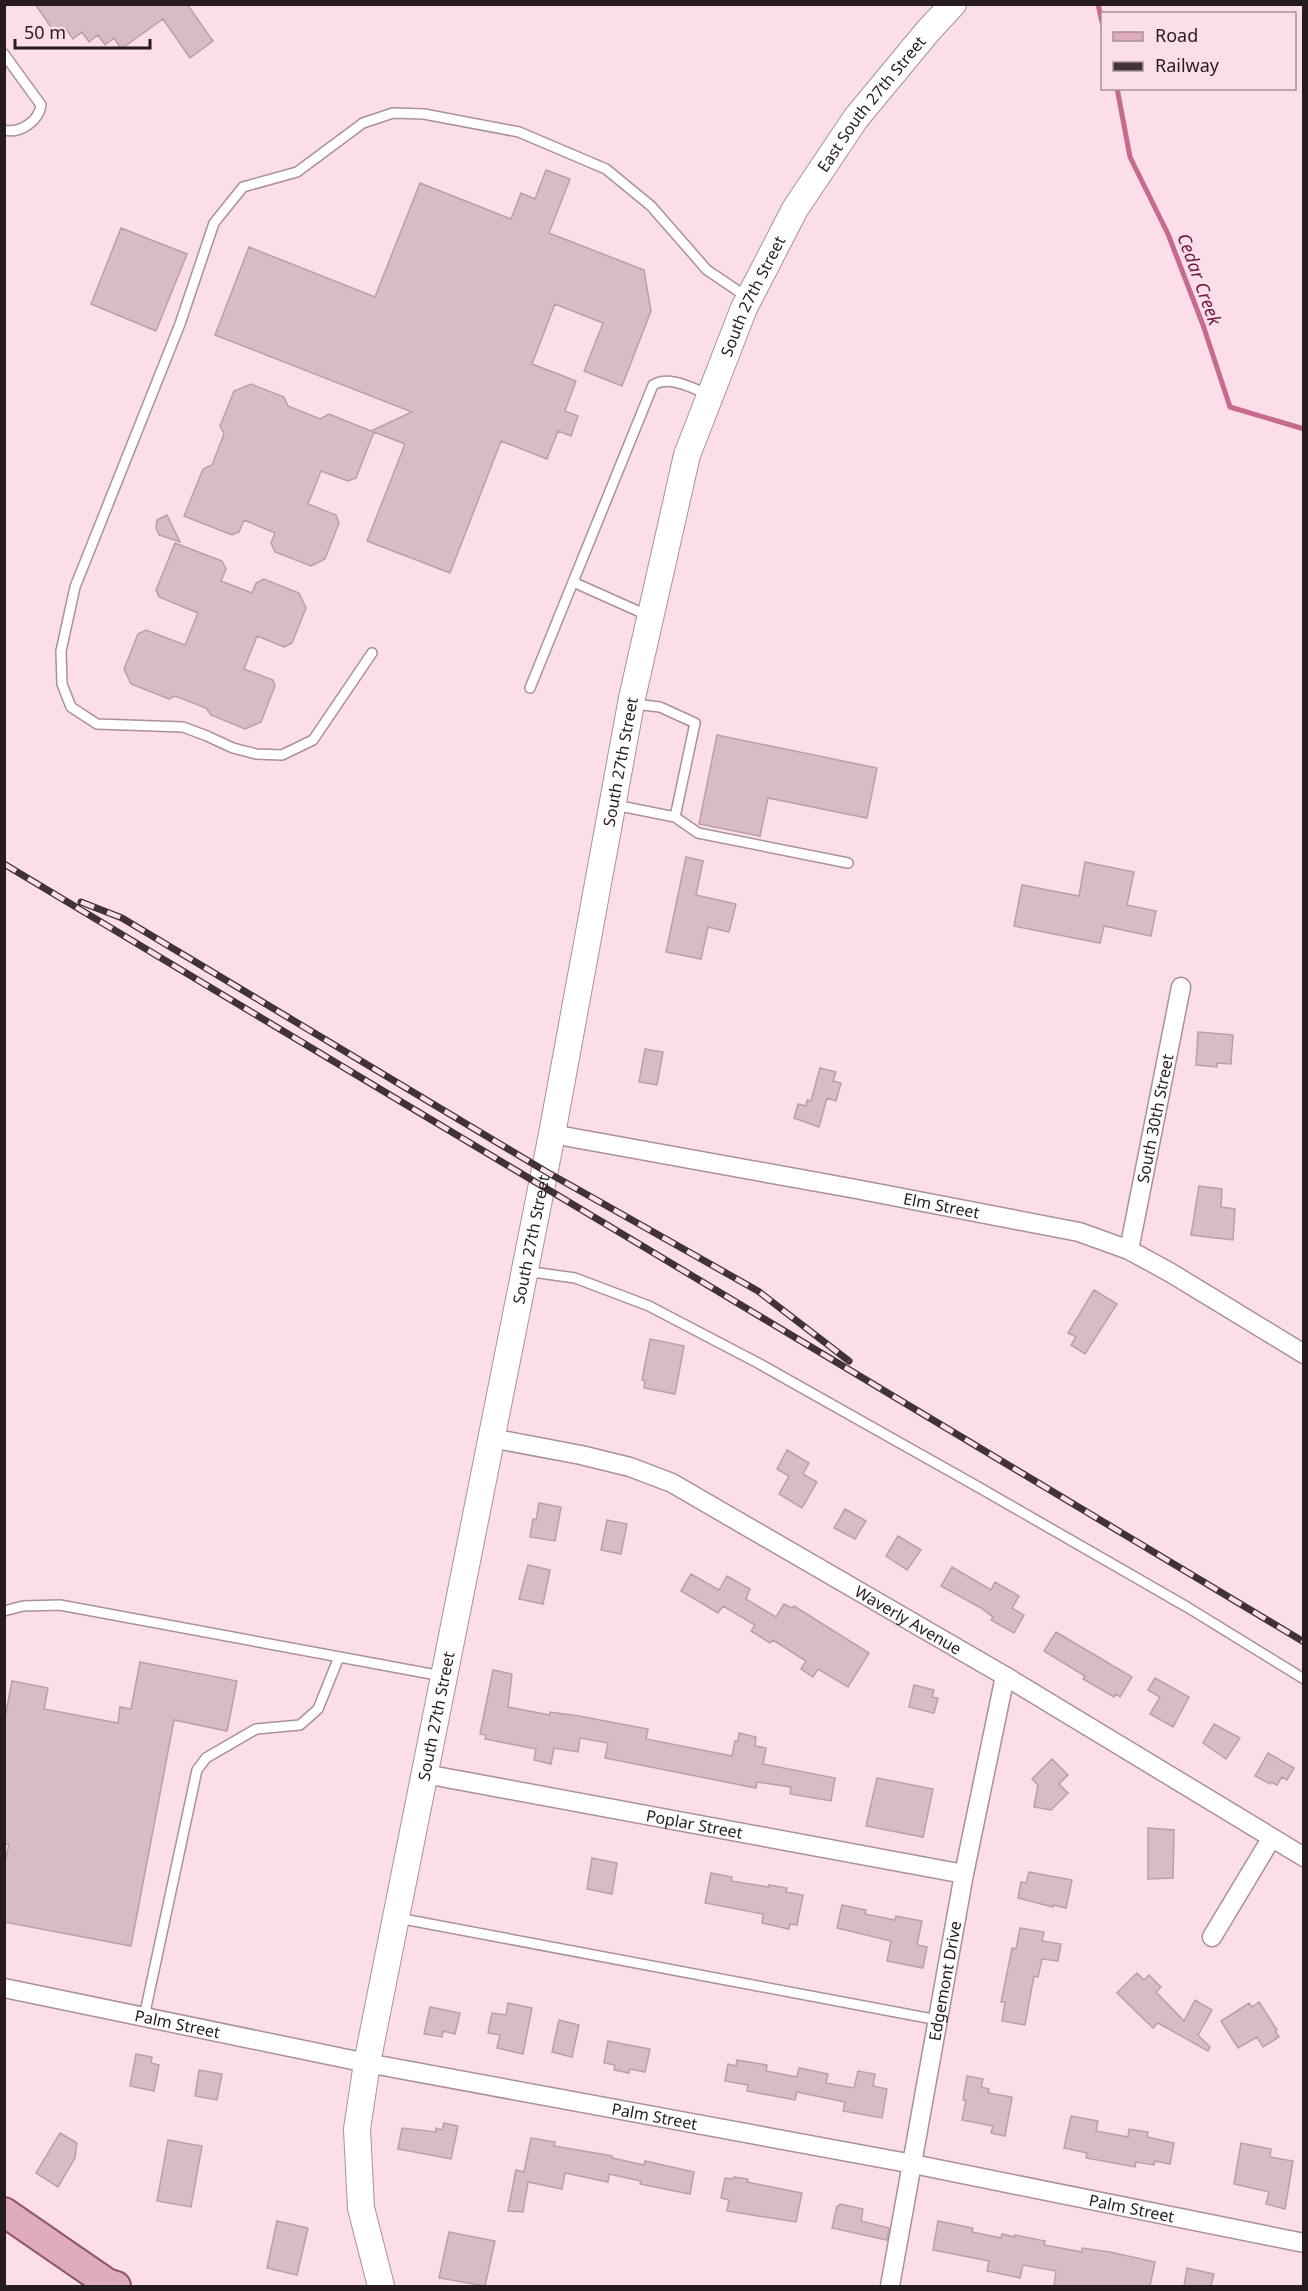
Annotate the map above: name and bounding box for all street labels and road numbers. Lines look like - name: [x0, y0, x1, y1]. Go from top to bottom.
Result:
- street label: East South 27th Street: [812, 31, 931, 176]
- street label: South 27th Street: [715, 232, 790, 360]
- street label: South 27th Street: [598, 695, 643, 828]
- street label: South 30th Street: [1131, 1052, 1179, 1185]
- street label: South 27th Street: [507, 1173, 555, 1306]
- street label: Elm Street: [902, 1187, 982, 1224]
- street label: Waverly Avenue: [851, 1580, 966, 1660]
- street label: South 27th Street: [412, 1650, 460, 1783]
- street label: Poplar Street: [644, 1804, 745, 1844]
- street label: Edgemont Drive: [923, 1919, 966, 2043]
- street label: Palm Street: [133, 2004, 222, 2043]
- street label: Palm Street: [610, 2097, 699, 2135]
- street label: Palm Street: [1087, 2189, 1177, 2228]

